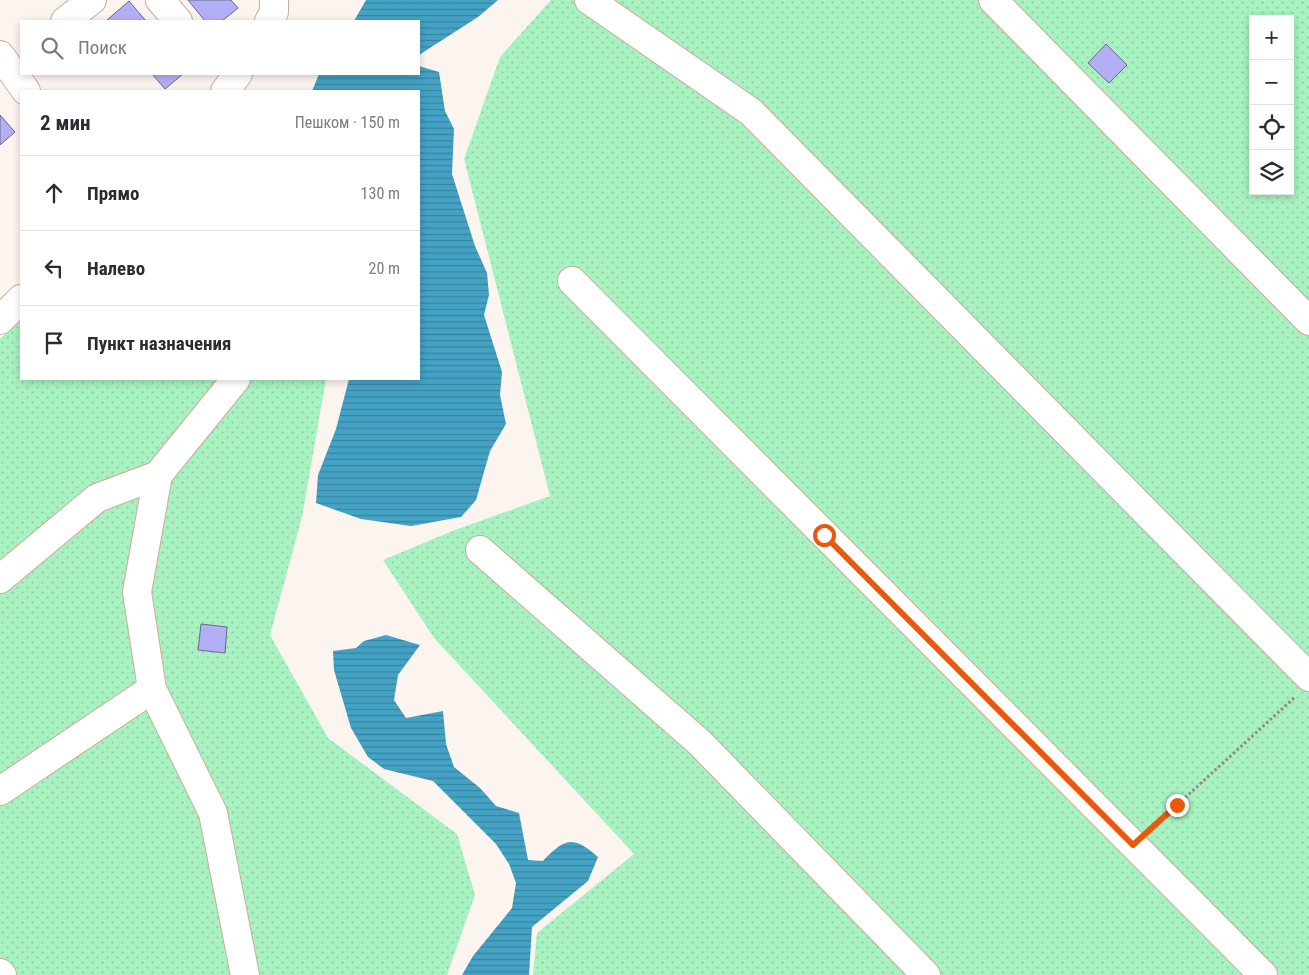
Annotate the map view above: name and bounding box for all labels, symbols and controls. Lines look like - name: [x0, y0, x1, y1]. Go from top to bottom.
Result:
- map controls: [1249, 15, 1294, 195]
- button: +: [1249, 15, 1294, 60]
- search box: [20, 20, 420, 75]
- icon: search: [38, 34, 66, 62]
- text: Поиск: [78, 36, 127, 59]
- button: −: [1249, 60, 1294, 105]
- button: locate: [1249, 105, 1294, 150]
- text: 2 мин: [40, 111, 90, 135]
- text: Пешком · 150 m: [295, 113, 400, 132]
- button: layers: [1249, 150, 1294, 195]
- icon: ahead: [40, 179, 68, 207]
- text: Прямо: [87, 182, 140, 205]
- text: 130 m: [361, 184, 400, 203]
- icon: left: [40, 254, 68, 282]
- text: Налево: [87, 257, 145, 280]
- text: 20 m: [368, 259, 400, 278]
- icon: arrive: [40, 329, 68, 357]
- text: Пункт назначения: [87, 332, 231, 355]
- route start: [813, 524, 836, 547]
- route end: [1166, 794, 1189, 817]

